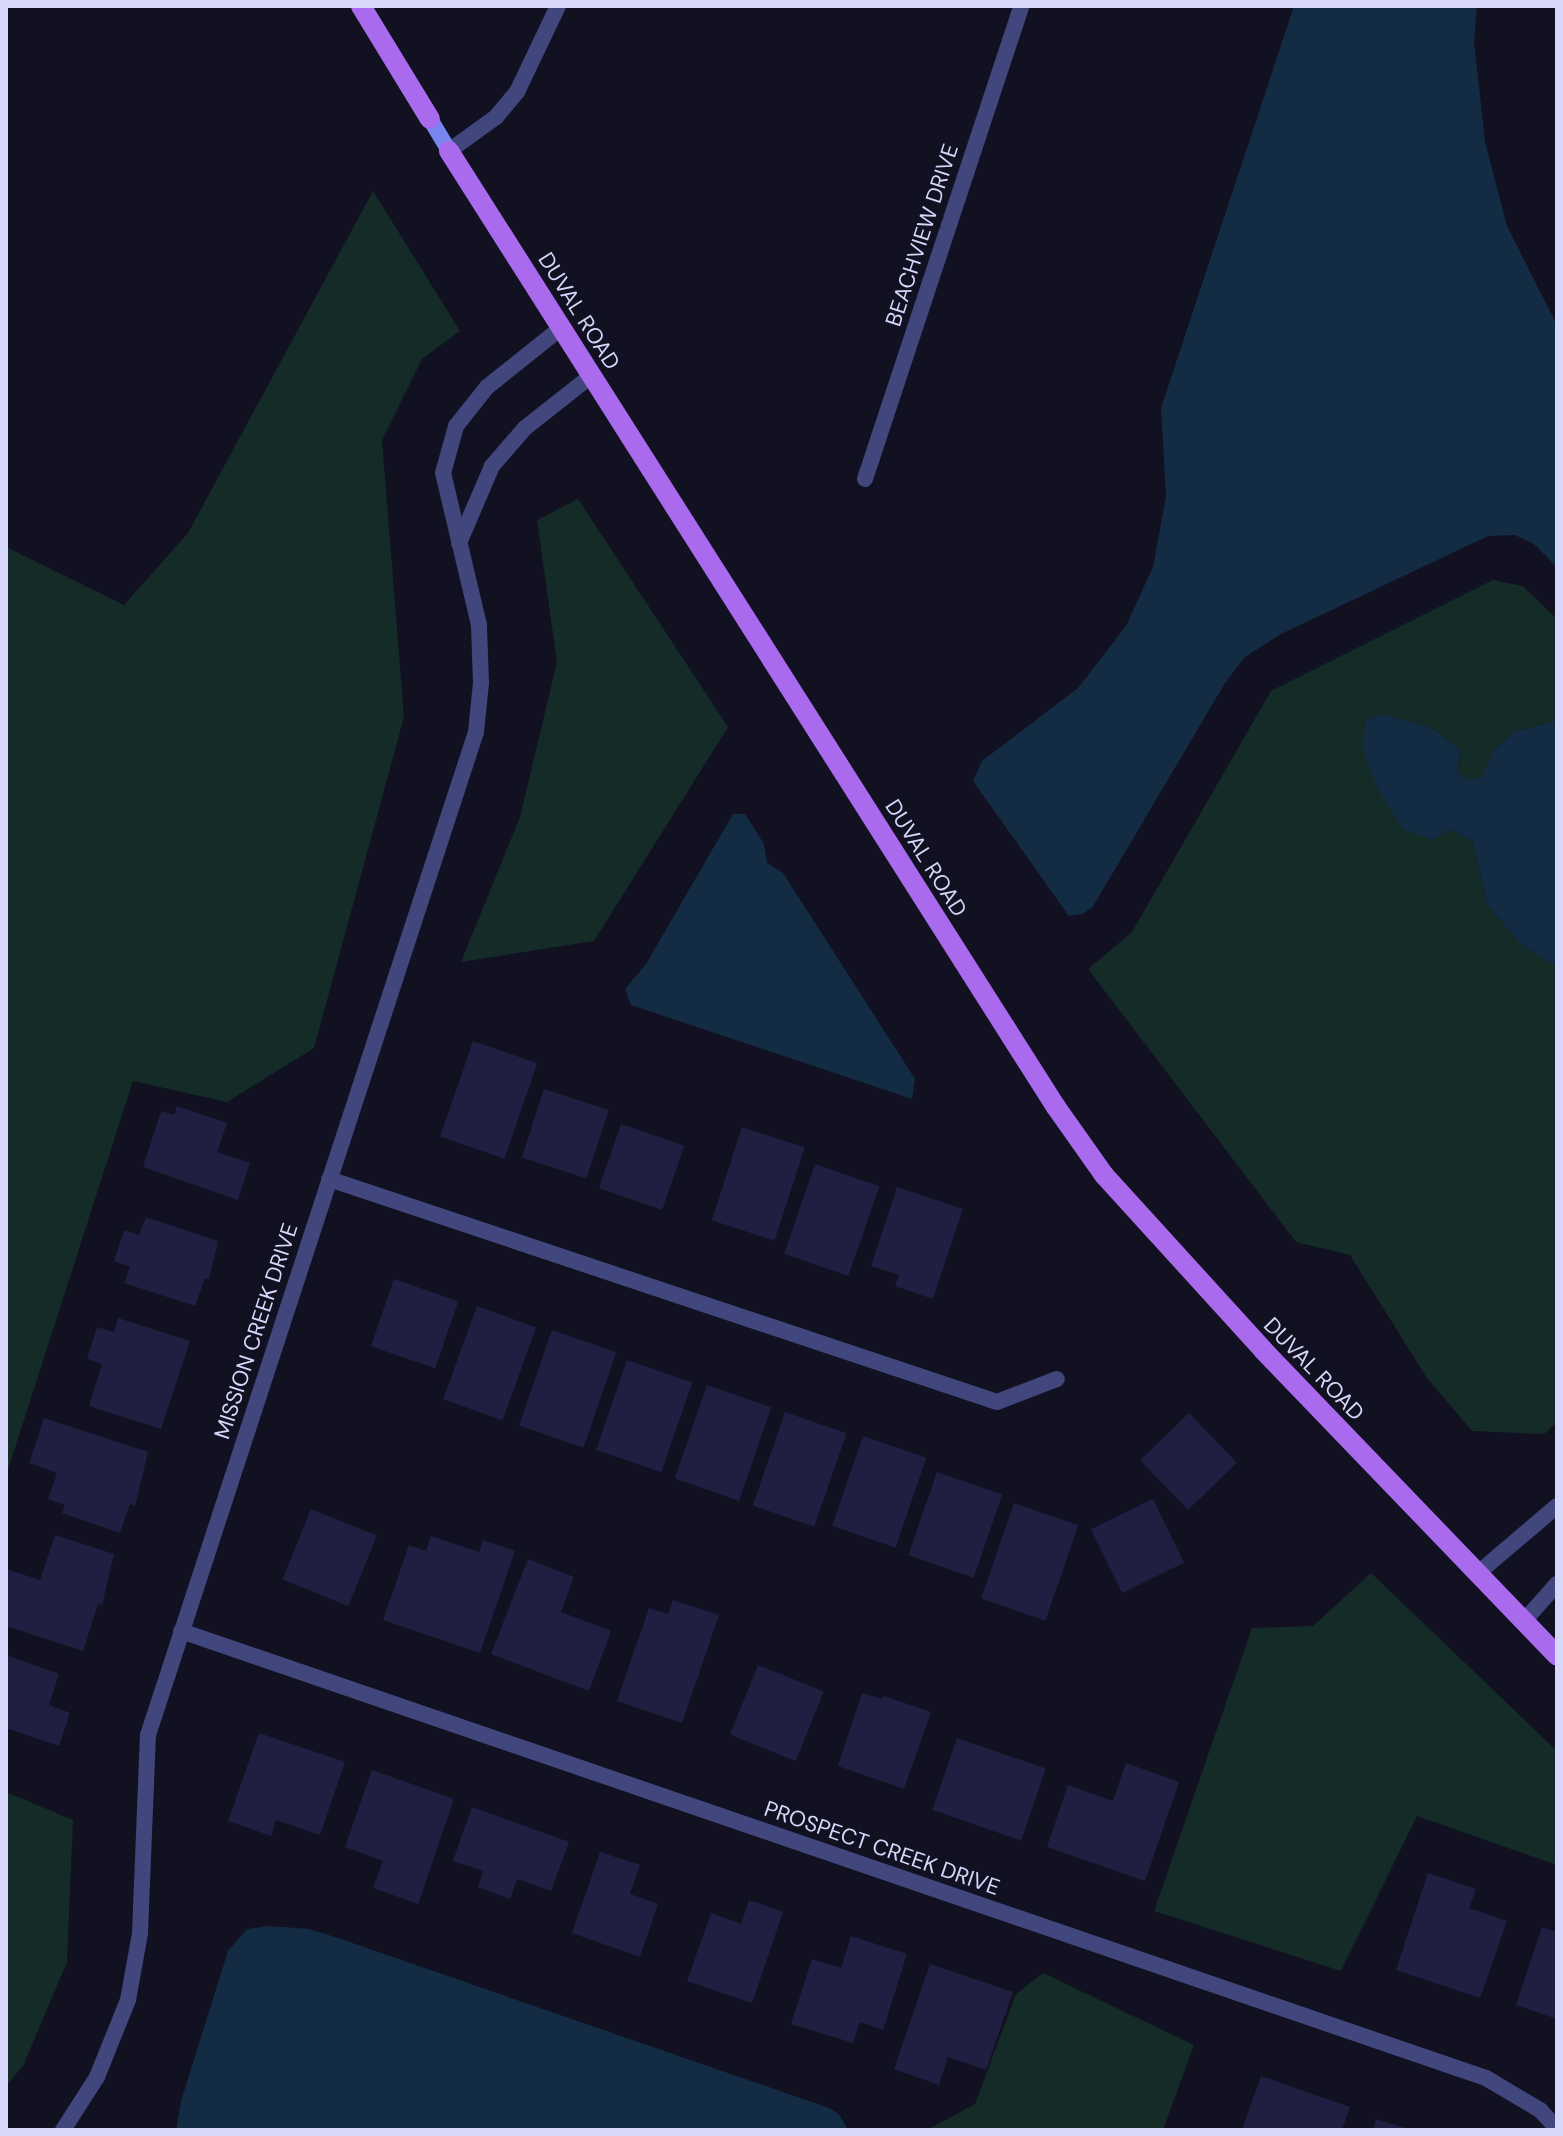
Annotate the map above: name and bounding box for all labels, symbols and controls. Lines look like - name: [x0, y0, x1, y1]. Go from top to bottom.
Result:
- street label: BEACHVIEW DRIVE: [880, 141, 964, 329]
- street label: DUVAL ROAD: [533, 248, 625, 374]
- street label: DUVAL ROAD: [880, 795, 972, 921]
- street label: MISSION CREEK DRIVE: [209, 1220, 303, 1442]
- street label: DUVAL ROAD: [1258, 1312, 1370, 1426]
- street label: PROSPECT CREEK DRIVE: [761, 1795, 1003, 1901]

